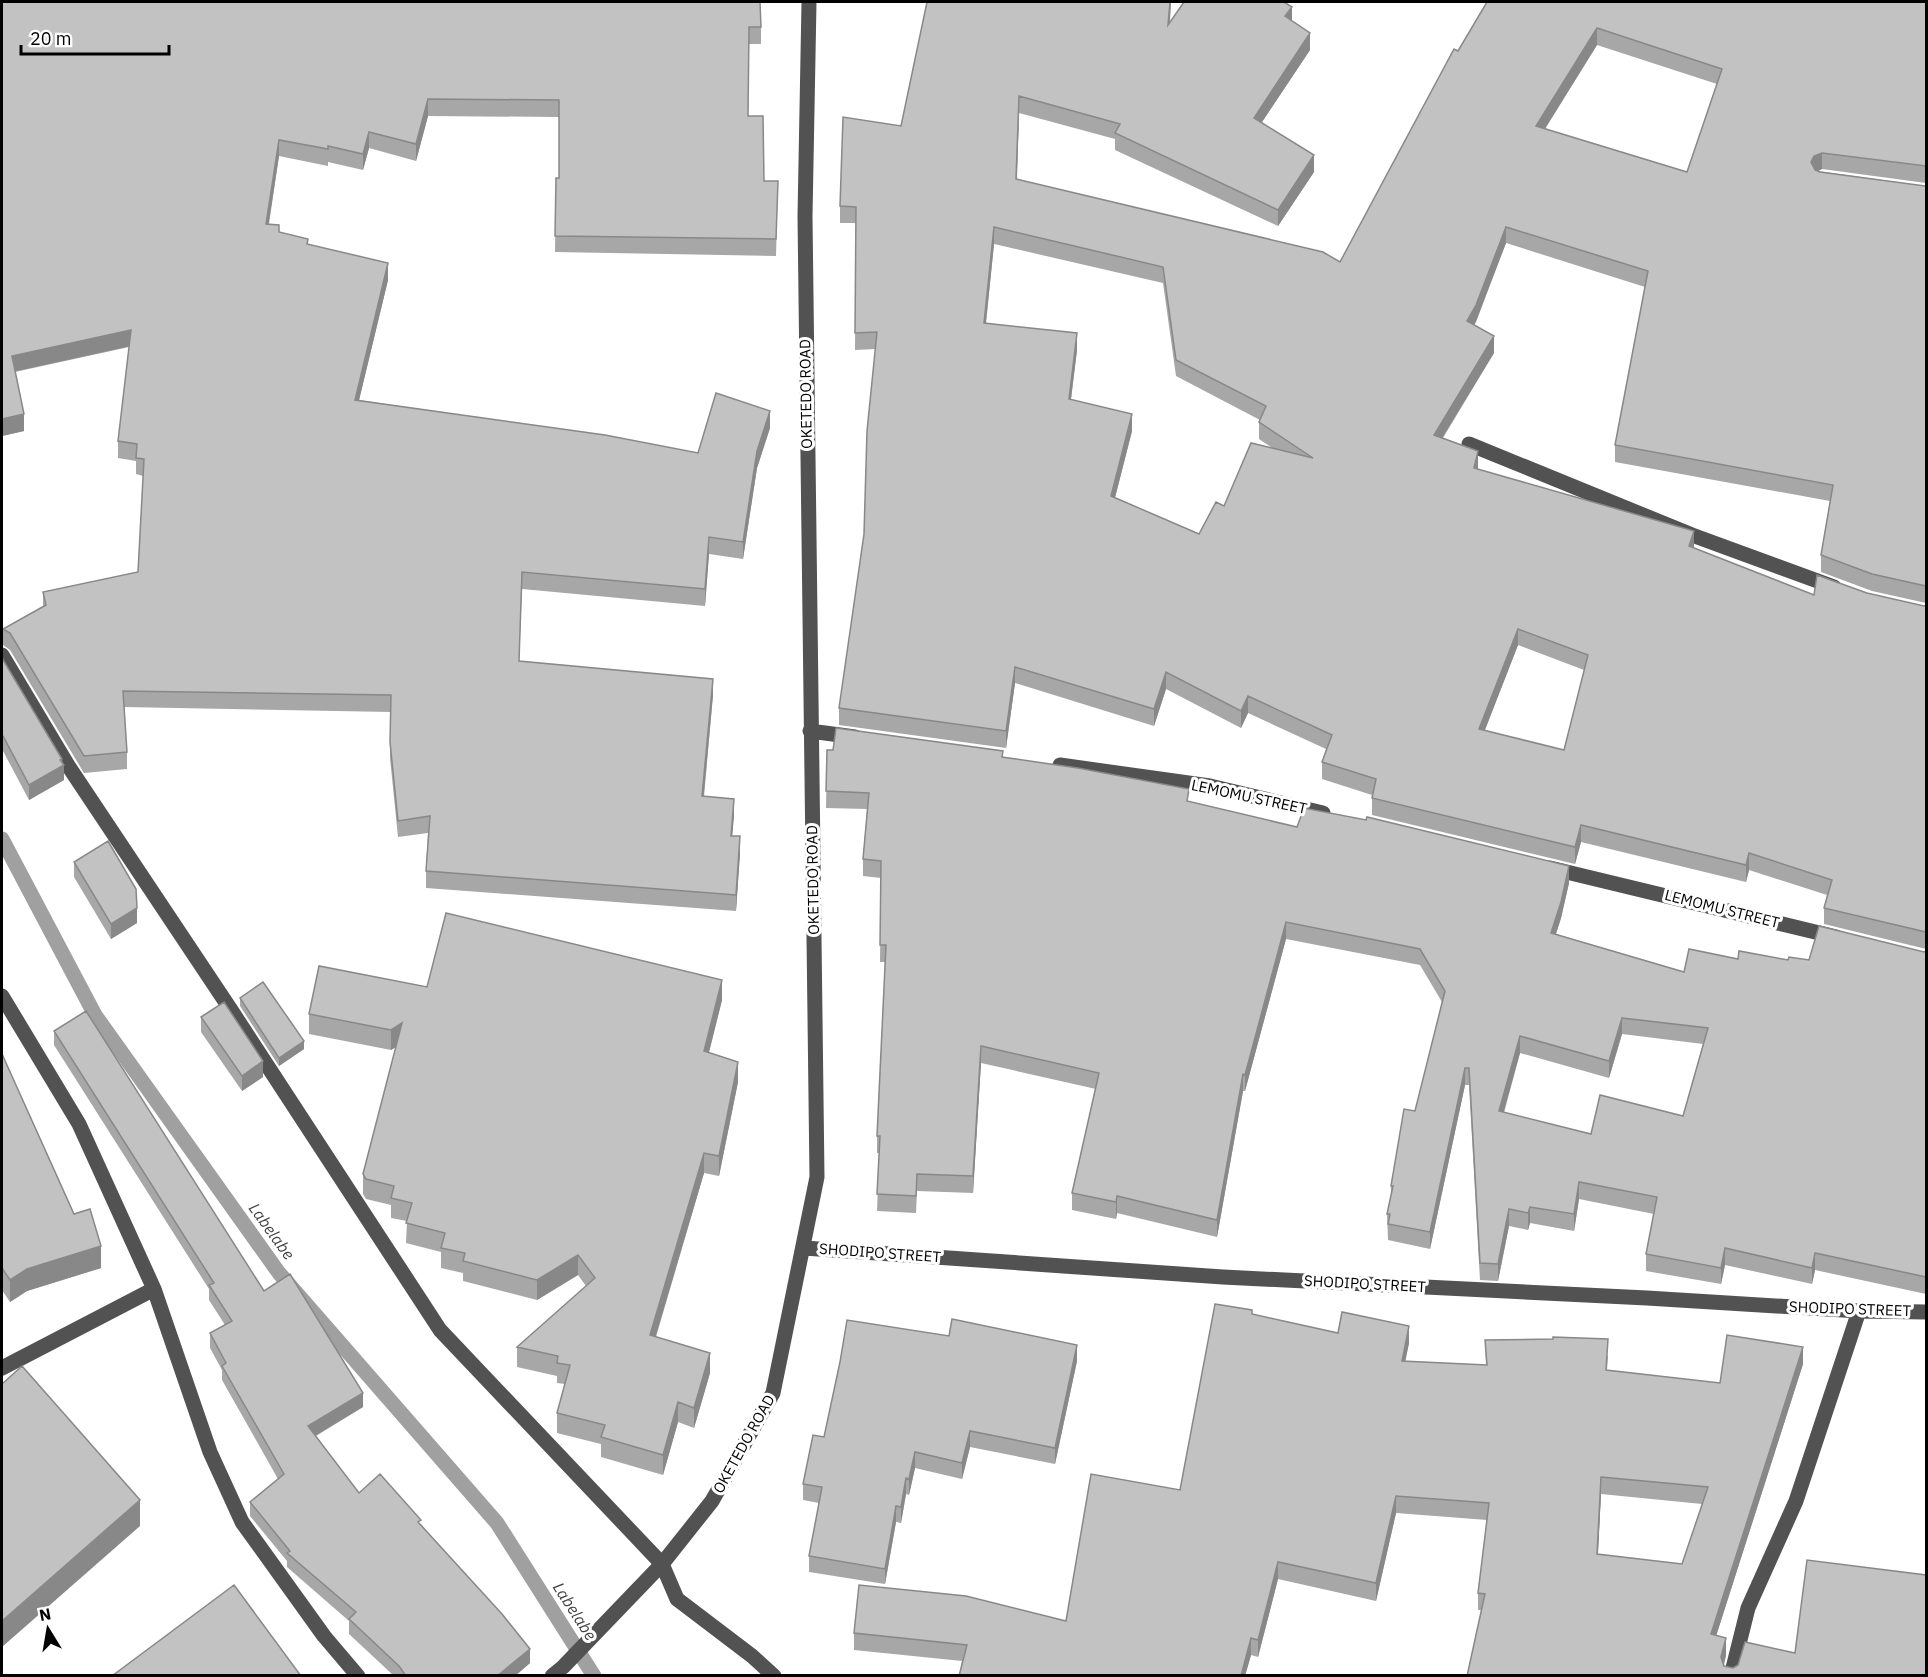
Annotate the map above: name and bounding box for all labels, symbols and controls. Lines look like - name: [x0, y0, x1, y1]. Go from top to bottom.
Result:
- scale bar: [21, 18, 170, 56]
- text: 20 m: [30, 27, 72, 50]
- street label: OKETEDO ROAD: [795, 339, 816, 449]
- street label: LEMOMU STREET: [1190, 775, 1309, 818]
- street label: OKETEDO ROAD: [802, 825, 823, 935]
- street label: LEMOMU STREET: [1663, 885, 1782, 932]
- water label: Labelabe: [245, 1199, 299, 1263]
- street label: SHODIPO STREET: [819, 1239, 942, 1266]
- street label: SHODIPO STREET: [1304, 1271, 1427, 1296]
- street label: SHODIPO STREET: [1789, 1297, 1912, 1320]
- street label: OKETEDO ROAD: [709, 1391, 779, 1496]
- water label: Labelabe: [549, 1578, 601, 1644]
- north arrow: [18, 1599, 78, 1659]
- text: N: [38, 1603, 53, 1625]

